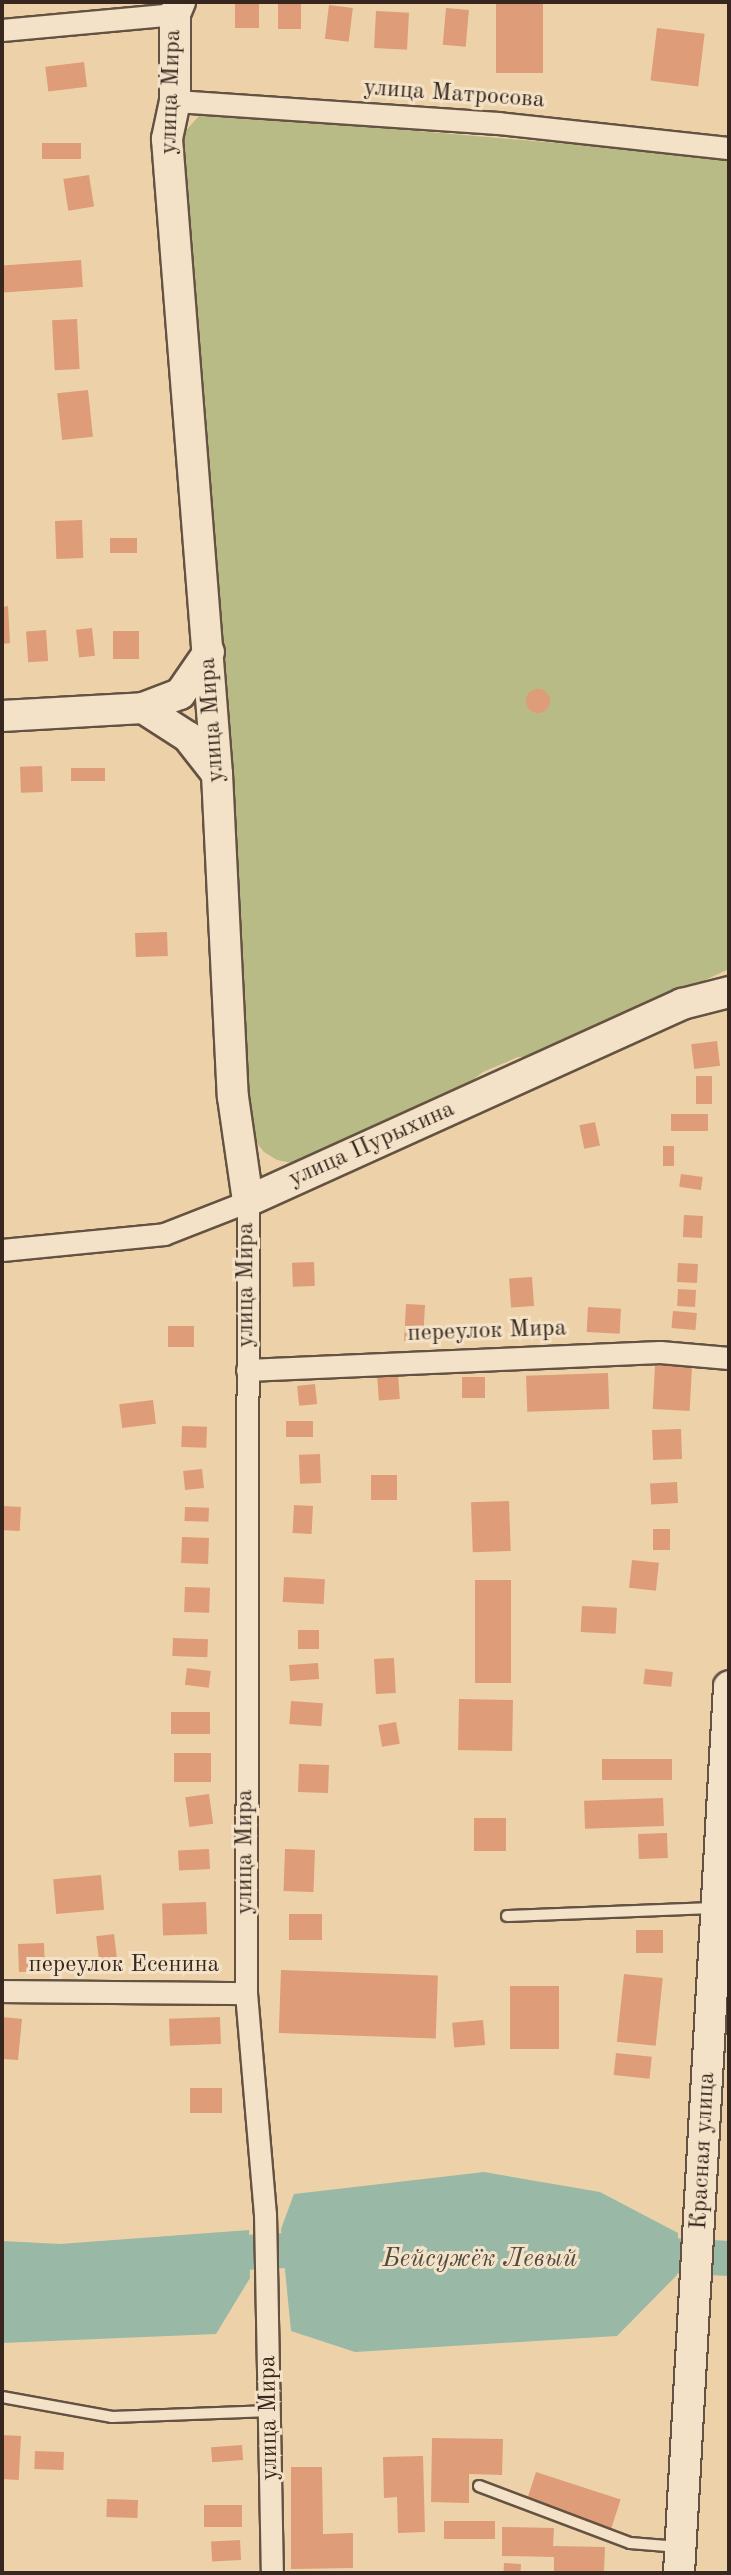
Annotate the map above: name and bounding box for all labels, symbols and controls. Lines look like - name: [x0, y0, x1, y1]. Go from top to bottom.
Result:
- street label: улица Мира: [155, 29, 189, 155]
- street label: улица Матросова: [362, 74, 546, 116]
- street label: улица Мира: [194, 656, 232, 784]
- street label: улица Пурыхина: [285, 1096, 459, 1194]
- street label: улица Мира: [233, 1222, 261, 1348]
- street label: переулок Мира: [407, 1315, 567, 1349]
- street label: улица Мира: [232, 1789, 260, 1915]
- street label: переулок Есенина: [29, 1952, 219, 1980]
- street label: Красная улица: [685, 2071, 723, 2231]
- water label: Бейсужёк Левый: [383, 2244, 577, 2276]
- street label: улица Мира: [255, 2355, 285, 2481]

